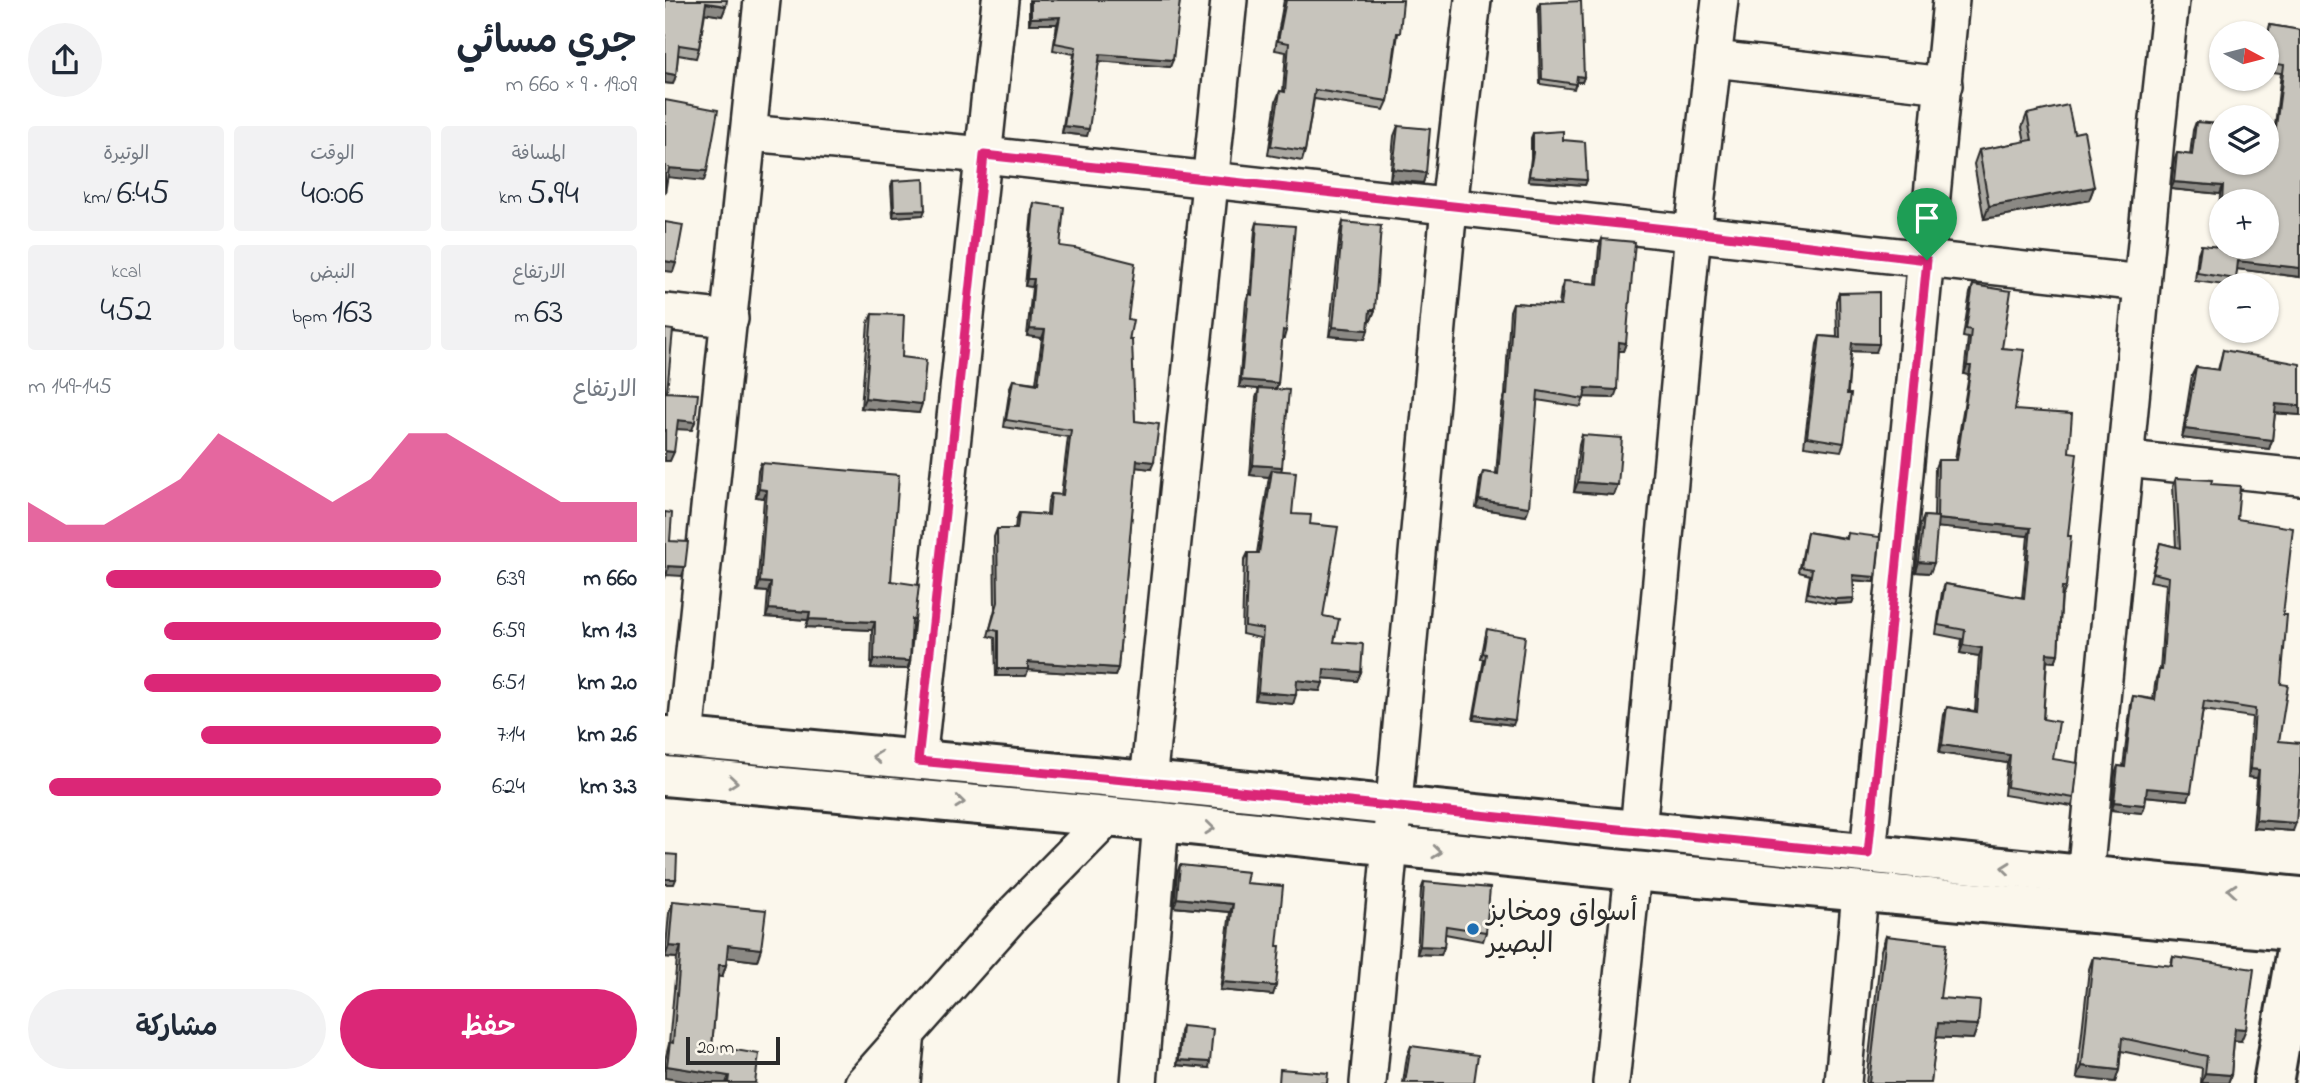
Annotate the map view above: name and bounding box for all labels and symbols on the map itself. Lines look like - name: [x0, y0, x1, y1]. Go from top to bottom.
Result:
- north arrow: [2209, 21, 2279, 91]
- pin: [1897, 188, 1957, 260]
- one-way arrow: [871, 750, 882, 765]
- one-way arrow: [728, 774, 739, 789]
- one-way arrow: [954, 795, 965, 810]
- one-way arrow: [1204, 820, 1216, 835]
- one-way arrow: [1431, 844, 1442, 859]
- one-way arrow: [2000, 861, 2011, 876]
- one-way arrow: [2226, 883, 2237, 898]
- place label: أسواق ومخابز البصير: [1485, 893, 1638, 966]
- marker: أسواق ومخابز البصير: [1465, 921, 1481, 937]
- scale bar: [686, 1034, 781, 1066]

